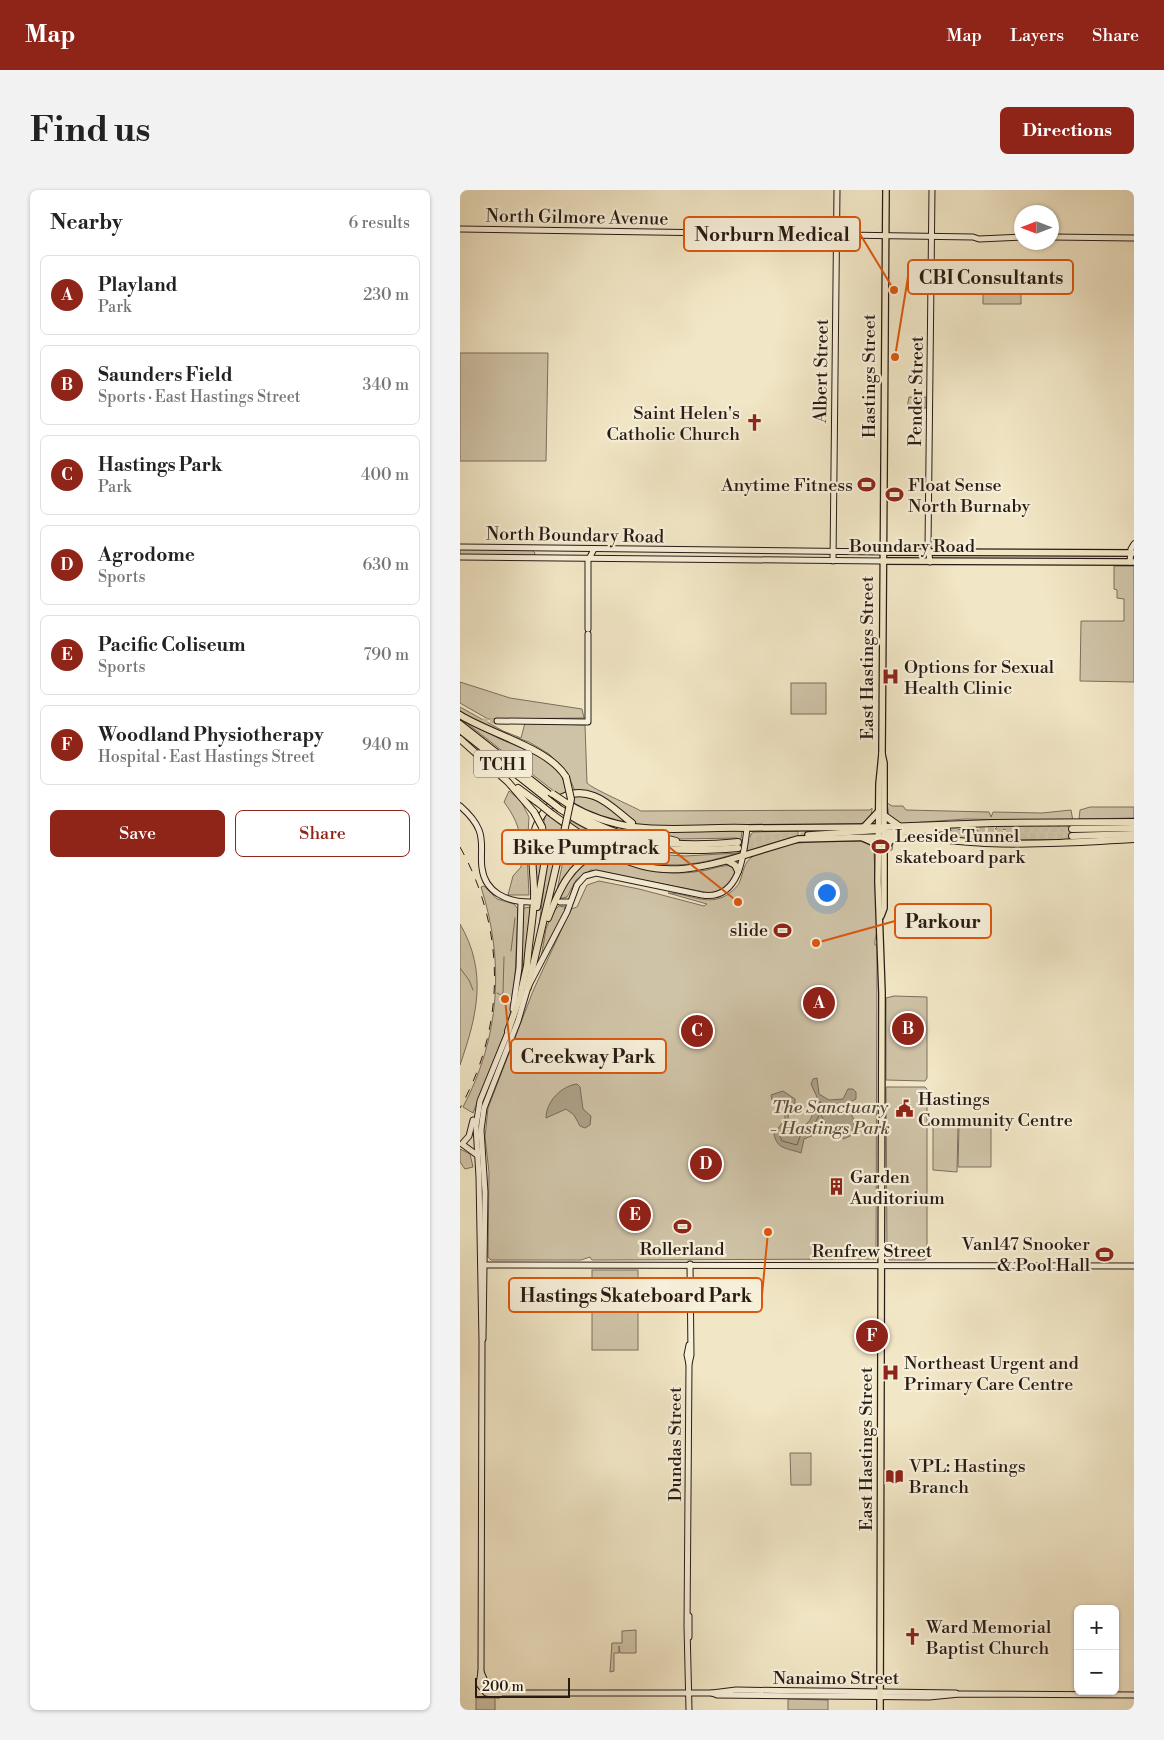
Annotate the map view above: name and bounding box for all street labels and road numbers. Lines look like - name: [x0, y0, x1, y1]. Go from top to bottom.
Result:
- street label: North Gilmore Avenue: [485, 204, 669, 231]
- street label: Hastings Street: [858, 313, 881, 438]
- street label: Albert Street: [809, 318, 834, 424]
- street label: Pender Street: [904, 335, 929, 447]
- street label: North Boundary Road: [486, 522, 665, 549]
- street label: Boundary Road: [848, 535, 976, 558]
- street label: East Hastings Street: [856, 575, 879, 740]
- road number: TCH 1: [474, 750, 532, 778]
- street label: Renfrew Street: [812, 1240, 933, 1263]
- street label: East Hastings Street: [855, 1366, 878, 1531]
- street label: Dundas Street: [664, 1386, 687, 1501]
- street label: Nanaimo Street: [773, 1667, 900, 1690]

